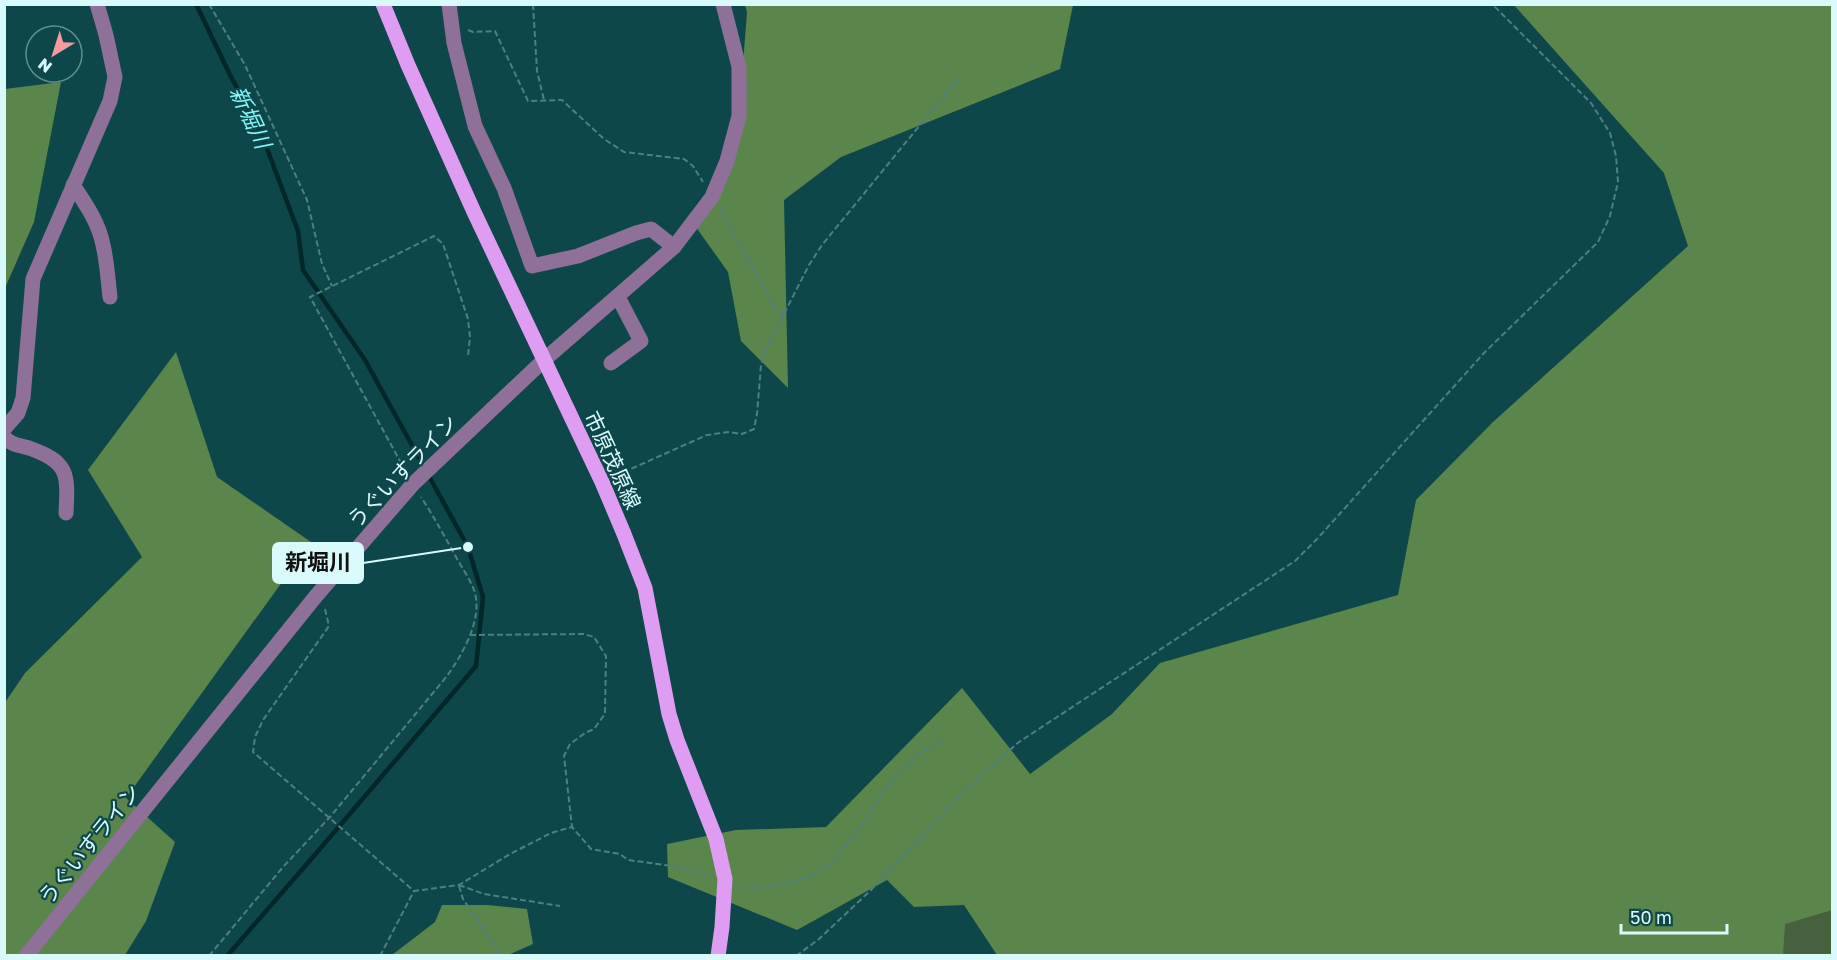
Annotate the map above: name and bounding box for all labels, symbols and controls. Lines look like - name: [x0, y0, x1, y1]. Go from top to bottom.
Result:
- north arrow: [24, 24, 84, 84]
- text: N: [34, 54, 56, 77]
- water label: 新堀川: [225, 81, 278, 154]
- street label: 市原茂原線: [579, 407, 647, 513]
- street label: うぐいすライン: [342, 409, 462, 533]
- callout: 新堀川: [273, 543, 363, 583]
- text: 新堀川: [285, 548, 351, 575]
- street label: うぐいすライン: [33, 779, 145, 909]
- scale bar: [1621, 897, 1728, 935]
- text: 50 m: [1630, 906, 1672, 928]

